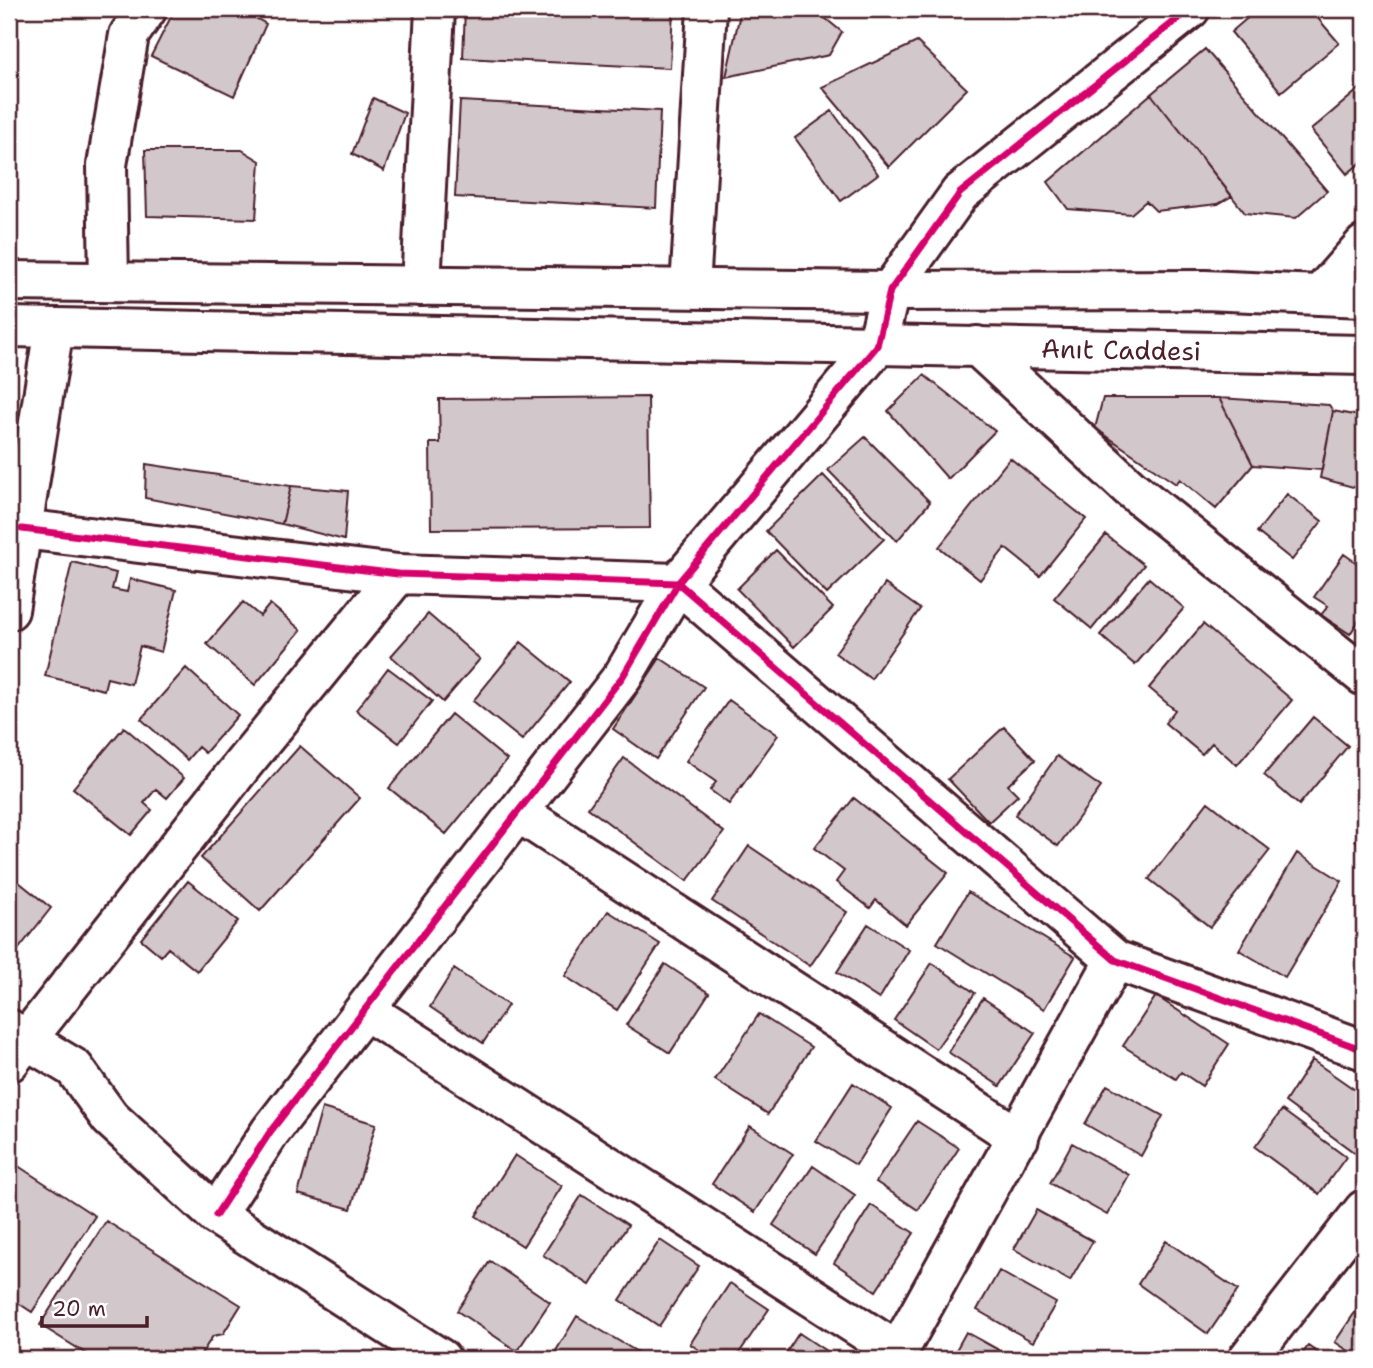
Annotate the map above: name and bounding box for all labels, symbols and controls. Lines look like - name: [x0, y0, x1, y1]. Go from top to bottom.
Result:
- street label: Anıt Caddesi: [1041, 331, 1201, 368]
- scale bar: [42, 1284, 147, 1328]
- text: 20 m: [52, 1295, 106, 1323]

